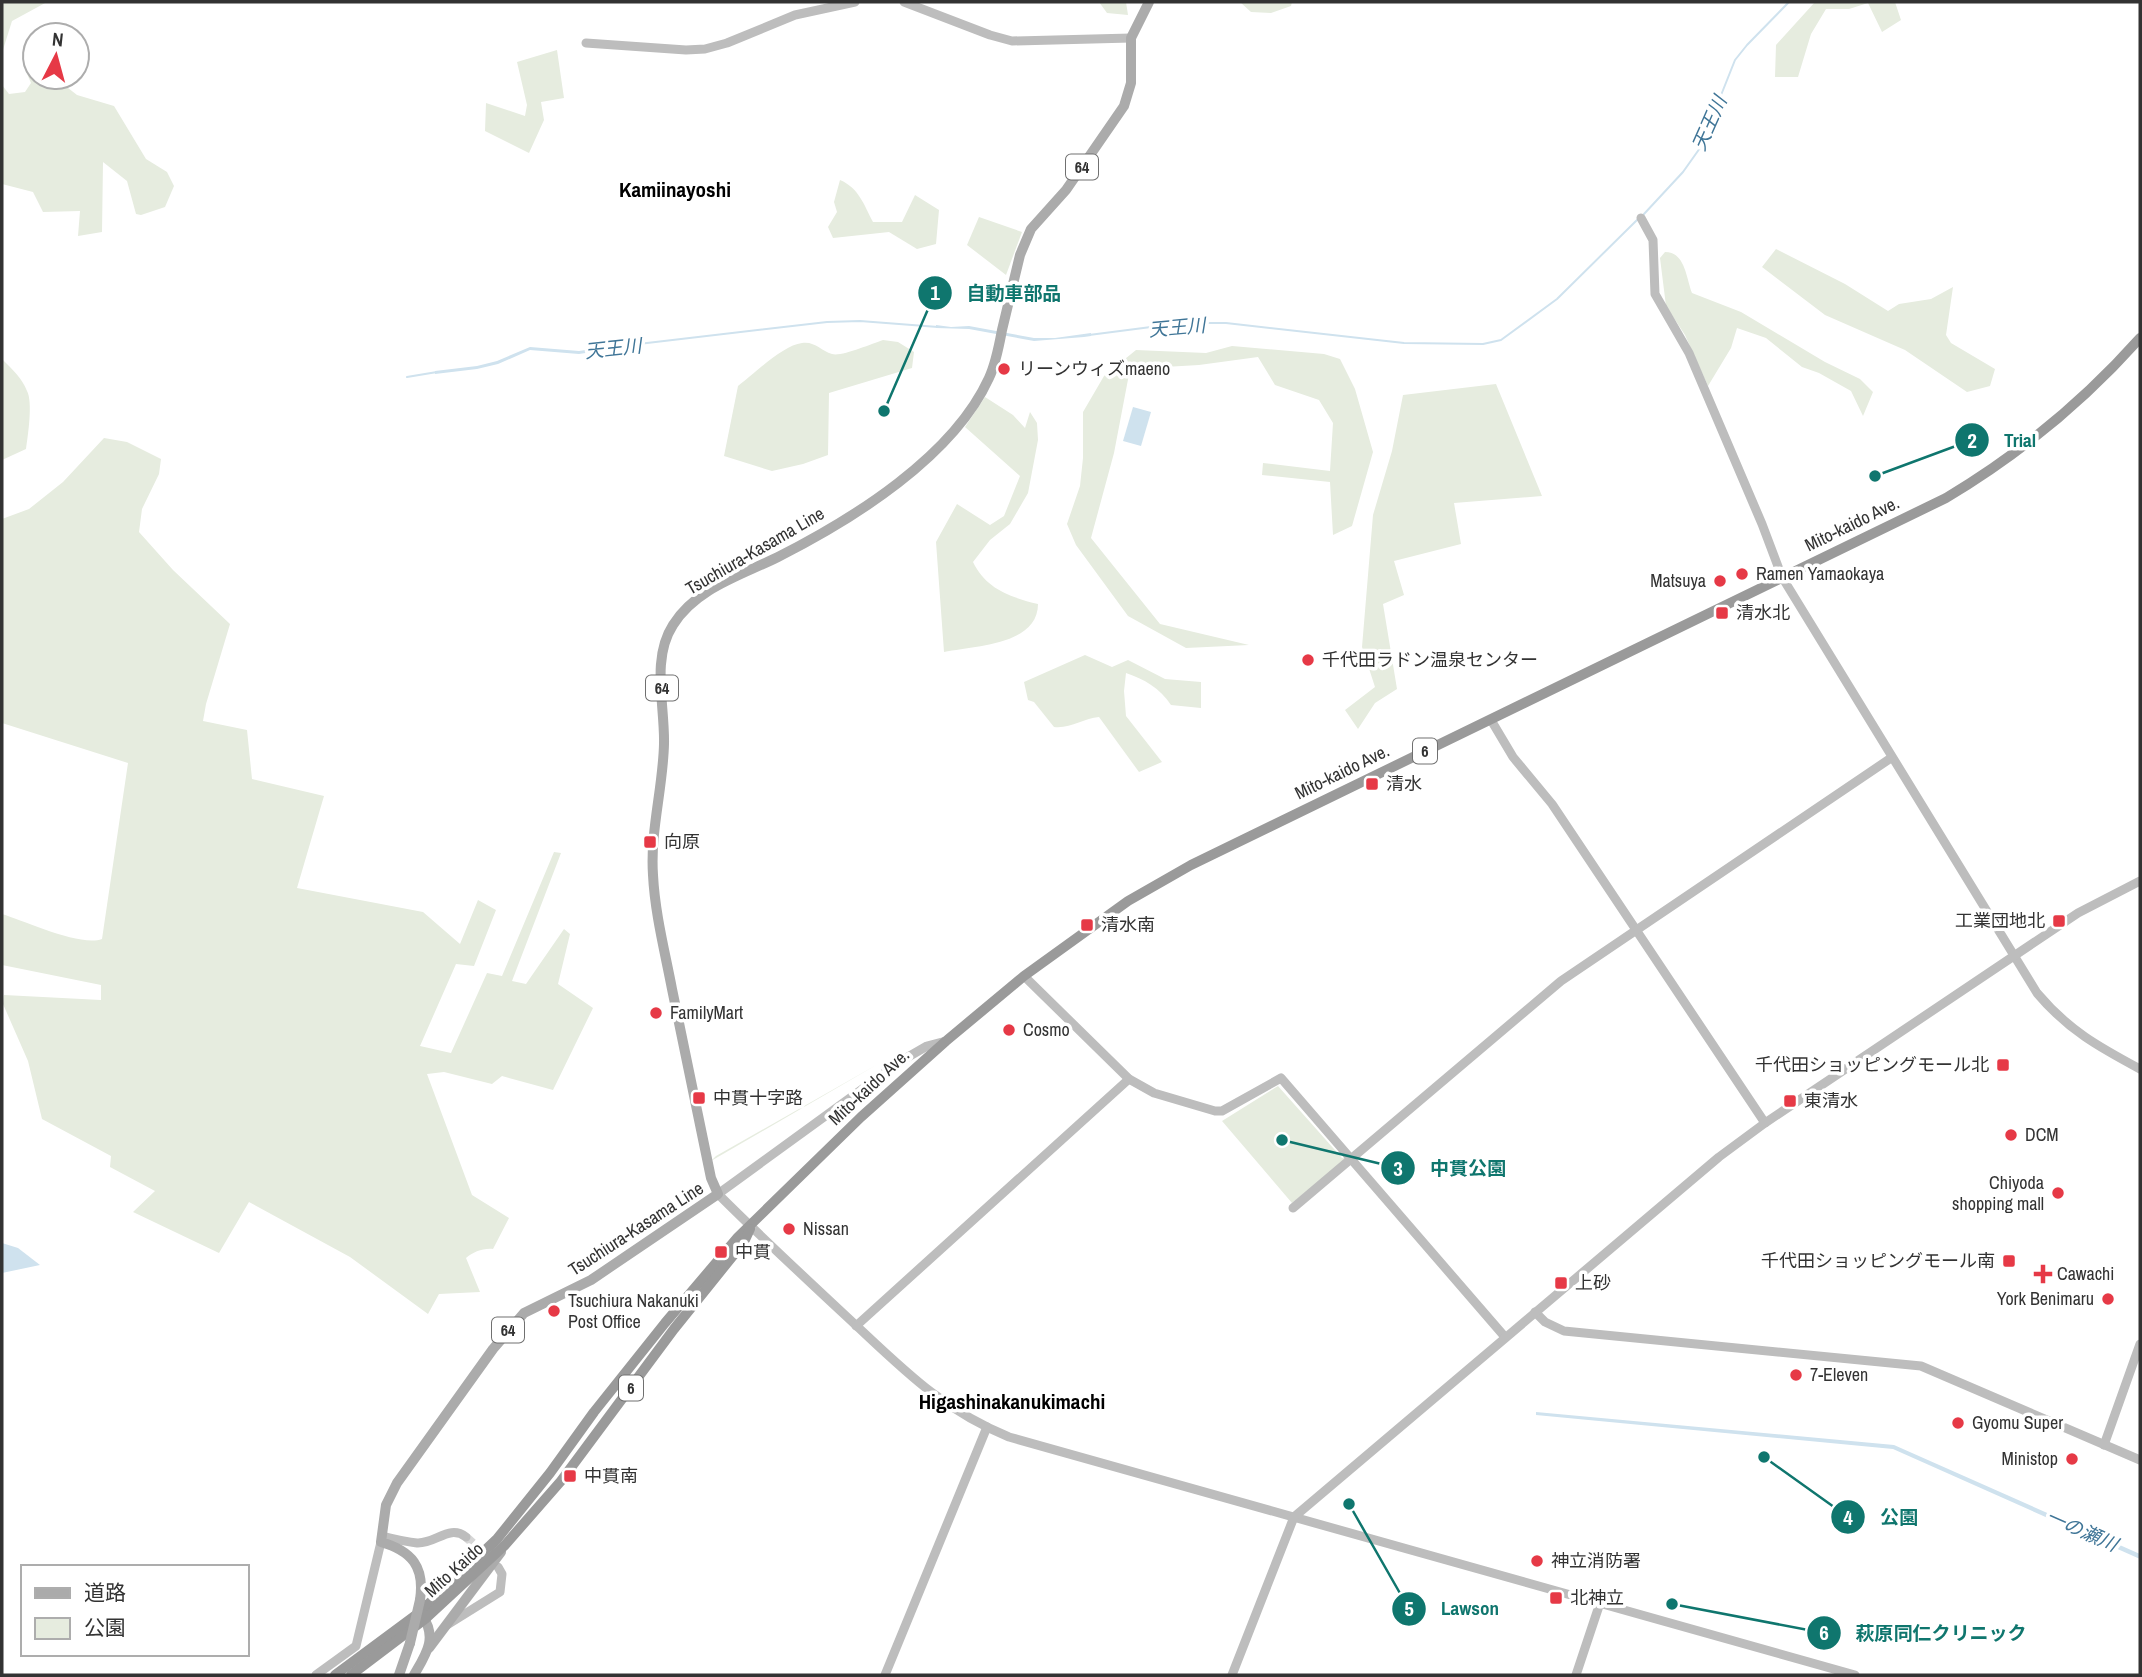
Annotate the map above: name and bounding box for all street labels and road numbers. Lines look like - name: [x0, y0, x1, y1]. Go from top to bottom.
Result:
- road number: 64: [1066, 154, 1098, 180]
- street label: Mito-kaido Ave.: [1800, 490, 1903, 557]
- street label: Tsuchiura-Kasama Line: [681, 501, 829, 600]
- road number: 64: [646, 676, 678, 701]
- street label: Mito-kaido Ave.: [1290, 738, 1393, 805]
- road number: 6: [1413, 738, 1437, 764]
- street label: Mito-kaido Ave.: [823, 1043, 915, 1131]
- street label: Tsuchiura-Kasama Line: [563, 1176, 708, 1282]
- road number: 64: [492, 1318, 524, 1342]
- road number: 6: [619, 1376, 643, 1400]
- street label: Mito Kaido: [419, 1536, 489, 1603]

